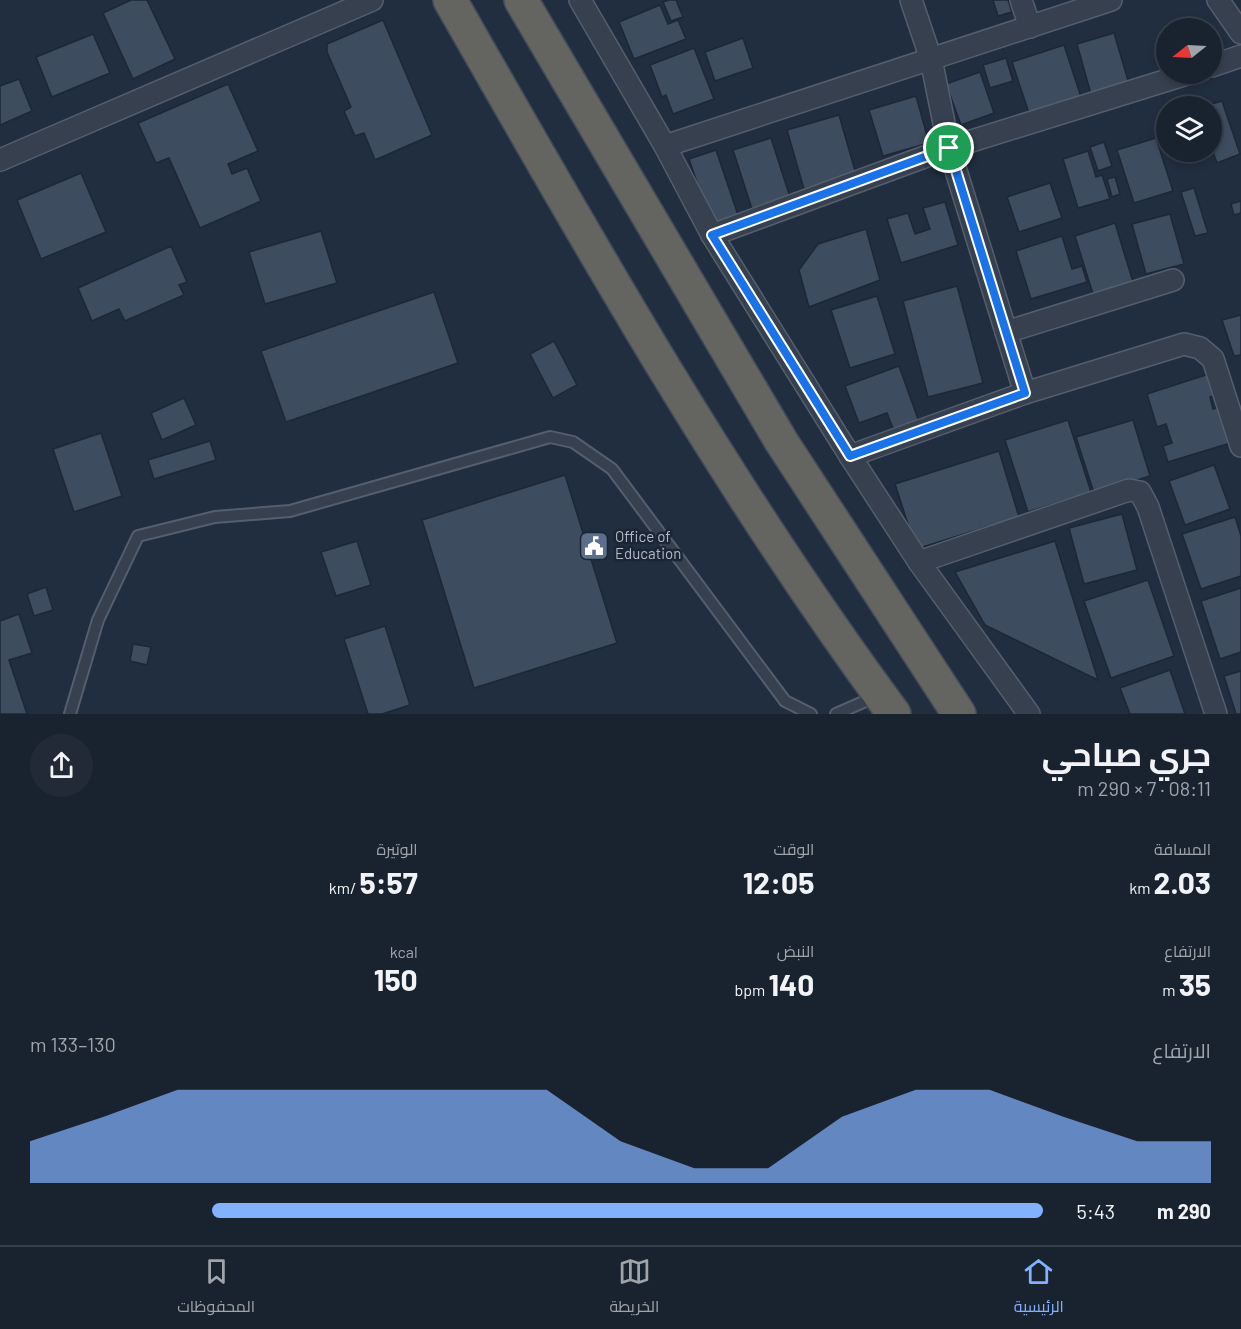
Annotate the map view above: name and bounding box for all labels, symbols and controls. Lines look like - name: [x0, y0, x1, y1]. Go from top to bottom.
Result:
- north arrow: [1156, 18, 1222, 84]
- map controls: [1156, 18, 1222, 162]
- button: layers: [1156, 96, 1222, 162]
- pin: [923, 122, 974, 173]
- icon: arrive: [932, 131, 965, 164]
- place label: Office of Education: [615, 527, 681, 562]
- public building icon: Office of Education: [578, 530, 610, 562]
- text: جري صباحي: [1042, 733, 1211, 773]
- button: share: [30, 734, 93, 797]
- text: 08:11 · 7 × 290 m: [1077, 776, 1211, 800]
- text: الوتيرة: [377, 839, 418, 858]
- text: الوقت: [774, 839, 814, 858]
- text: المسافة: [1154, 839, 1211, 858]
- text: 5:57: [360, 864, 418, 900]
- text: 12:05: [743, 864, 814, 900]
- text: 2.03: [1154, 864, 1211, 900]
- text: /km: [329, 878, 360, 897]
- text: km: [1129, 878, 1154, 897]
- text: النبض: [777, 941, 814, 960]
- text: الارتفاع: [1164, 941, 1211, 960]
- text: kcal: [390, 942, 418, 961]
- text: 150: [374, 961, 418, 997]
- text: 140: [768, 966, 814, 1002]
- text: 35: [1179, 966, 1211, 1002]
- text: bpm: [734, 980, 768, 999]
- text: m: [1162, 980, 1179, 999]
- text: 130–133 m: [30, 1032, 116, 1056]
- text: الارتفاع: [1152, 1038, 1211, 1062]
- text: 5:43: [1077, 1199, 1115, 1223]
- text: 290 m: [1157, 1199, 1211, 1223]
- tab: المحفوظات: [177, 1255, 255, 1321]
- tab: الخريطة: [609, 1255, 659, 1321]
- tab: الرئيسية: [1014, 1255, 1064, 1321]

